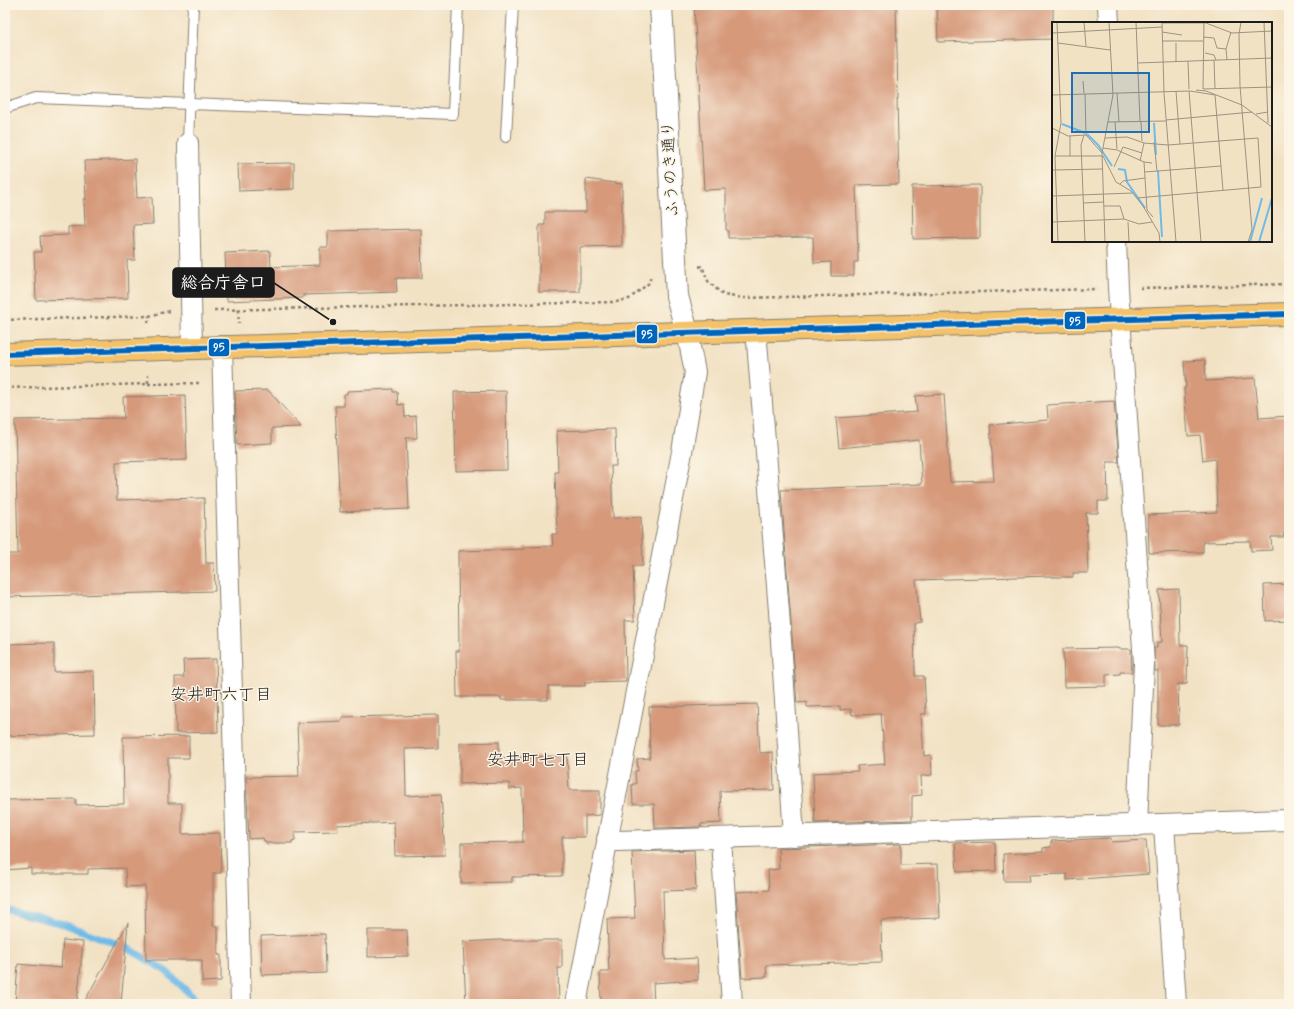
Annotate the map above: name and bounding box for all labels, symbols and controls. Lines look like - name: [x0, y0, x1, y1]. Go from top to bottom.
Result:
- inset map: [1052, 22, 1272, 242]
- street label: ふうのき通り: [657, 120, 683, 217]
- callout: 総合庁舎口: [173, 268, 274, 297]
- text: 総合庁舎口: [181, 272, 266, 294]
- line badge: 95: [1064, 311, 1086, 330]
- text: 95: [1069, 315, 1081, 329]
- line badge: 95: [636, 324, 658, 344]
- text: 95: [641, 328, 653, 342]
- line badge: 95: [208, 338, 230, 357]
- text: 95: [213, 341, 225, 355]
- district label: 安井町六丁目: [170, 684, 272, 706]
- district label: 安井町七丁目: [487, 749, 589, 771]

